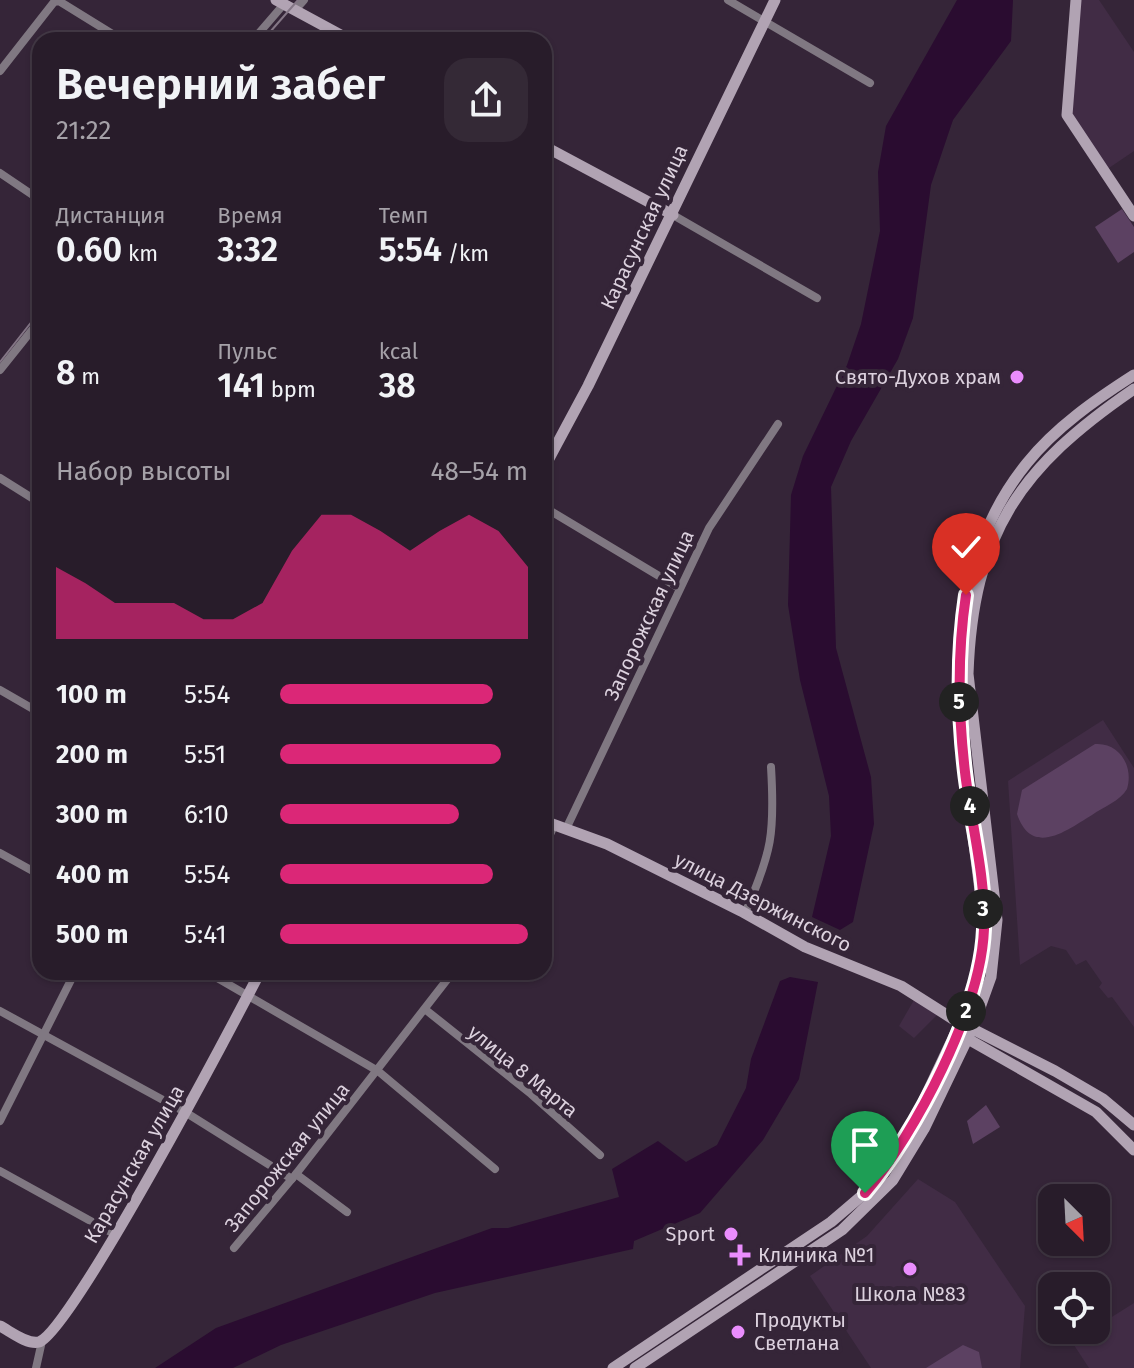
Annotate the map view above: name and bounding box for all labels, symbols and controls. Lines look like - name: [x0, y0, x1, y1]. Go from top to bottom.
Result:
- text: Вечерний забег: [56, 58, 385, 111]
- button: share: [444, 58, 528, 142]
- text: 21:22: [56, 115, 111, 146]
- street label: Карасунская улица: [595, 141, 693, 313]
- text: Дистанция: [56, 202, 165, 229]
- text: Время: [217, 202, 283, 229]
- text: Темп: [379, 202, 429, 229]
- text: 0.60: [56, 229, 122, 270]
- text: 3:32: [217, 229, 278, 270]
- text: 5:54: [379, 229, 442, 270]
- text: km: [122, 240, 158, 267]
- text: /km: [442, 240, 489, 267]
- text: Пульс: [217, 338, 277, 365]
- text: kcal: [379, 338, 418, 365]
- text: 8: [56, 352, 76, 393]
- text: m: [76, 363, 100, 390]
- text: 141: [217, 365, 265, 406]
- text: 38: [379, 365, 416, 406]
- place label: Свято-Духов храм: [835, 365, 1001, 389]
- marker: Свято-Духов храм: [1008, 368, 1026, 386]
- text: bpm: [265, 376, 316, 403]
- text: Набор высоты: [56, 456, 231, 487]
- text: 48–54 m: [431, 456, 528, 487]
- pin: [932, 513, 1000, 595]
- icon: check: [944, 525, 988, 569]
- street label: Запорожская улица: [599, 526, 699, 704]
- text: 100 m: [56, 679, 127, 710]
- text: 5:54: [184, 679, 230, 710]
- pin: 5: [939, 682, 979, 722]
- text: 5: [953, 688, 965, 715]
- text: 200 m: [56, 739, 128, 770]
- text: 5:51: [184, 739, 226, 770]
- pin: 4: [950, 786, 990, 826]
- text: 4: [964, 792, 976, 819]
- text: 300 m: [56, 799, 128, 830]
- text: 6:10: [184, 799, 229, 830]
- street label: улица Дзержинского: [671, 847, 855, 957]
- text: 400 m: [56, 859, 129, 890]
- text: 5:54: [184, 859, 230, 890]
- pin: 3: [963, 889, 1003, 929]
- text: 3: [977, 895, 989, 922]
- text: 500 m: [56, 919, 129, 950]
- text: 5:41: [184, 919, 227, 950]
- pin: 2: [946, 991, 986, 1031]
- text: 2: [960, 997, 972, 1024]
- street label: улица 8 Марта: [463, 1019, 583, 1123]
- street label: Запорожская улица: [219, 1078, 355, 1236]
- street label: Карасунская улица: [79, 1081, 189, 1247]
- pin: [831, 1111, 899, 1193]
- icon: arrive: [843, 1123, 887, 1167]
- north arrow: [1038, 1184, 1110, 1256]
- map controls: [1038, 1184, 1110, 1344]
- place label: Sport: [666, 1222, 716, 1246]
- marker: Sport: [722, 1225, 740, 1243]
- place label: Клиника №1: [758, 1243, 875, 1267]
- marker: Клиника №1: [729, 1244, 751, 1266]
- marker: Школа №83: [901, 1260, 919, 1278]
- button: locate: [1038, 1272, 1110, 1344]
- place label: Школа №83: [854, 1282, 966, 1306]
- place label: Продукты Светлана: [754, 1308, 846, 1355]
- marker: Продукты Светлана: [729, 1323, 747, 1341]

